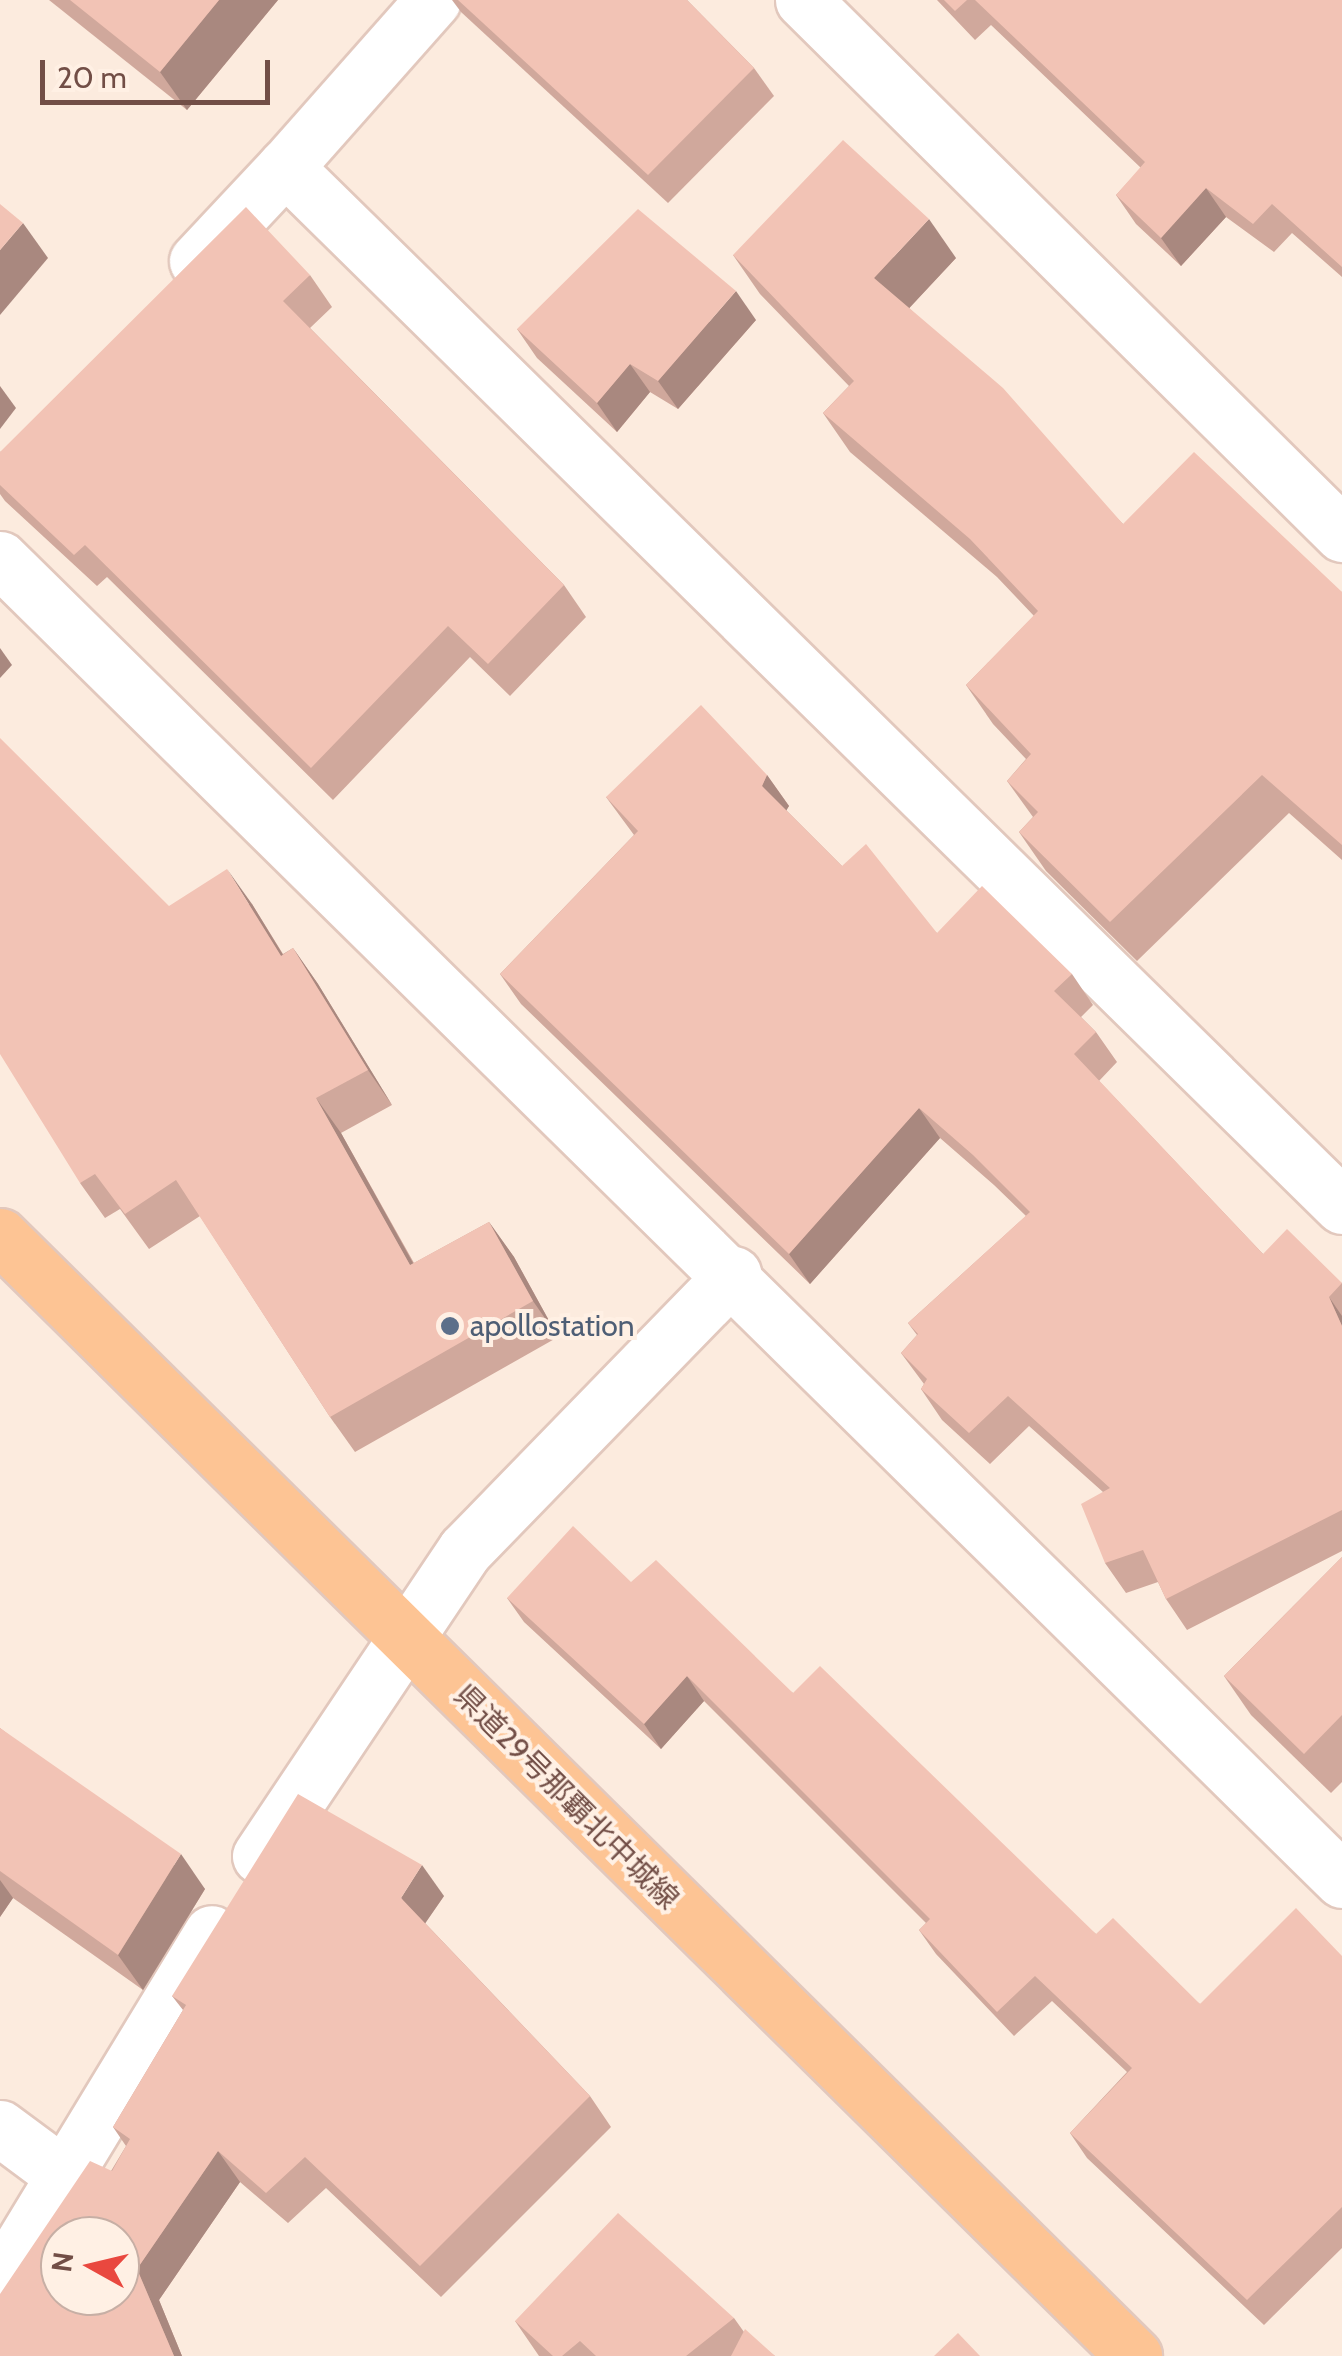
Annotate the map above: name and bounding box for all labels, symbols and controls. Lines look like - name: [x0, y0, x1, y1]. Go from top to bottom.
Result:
- scale bar: [45, 40, 275, 102]
- text: 20 m: [57, 59, 127, 96]
- place label: apollostation: [470, 1308, 634, 1344]
- marker: apollostation: [439, 1315, 461, 1337]
- street label: 県道29号那覇北中城線: [446, 1677, 686, 1917]
- north arrow: [40, 2216, 140, 2316]
- text: N: [44, 2250, 80, 2274]

